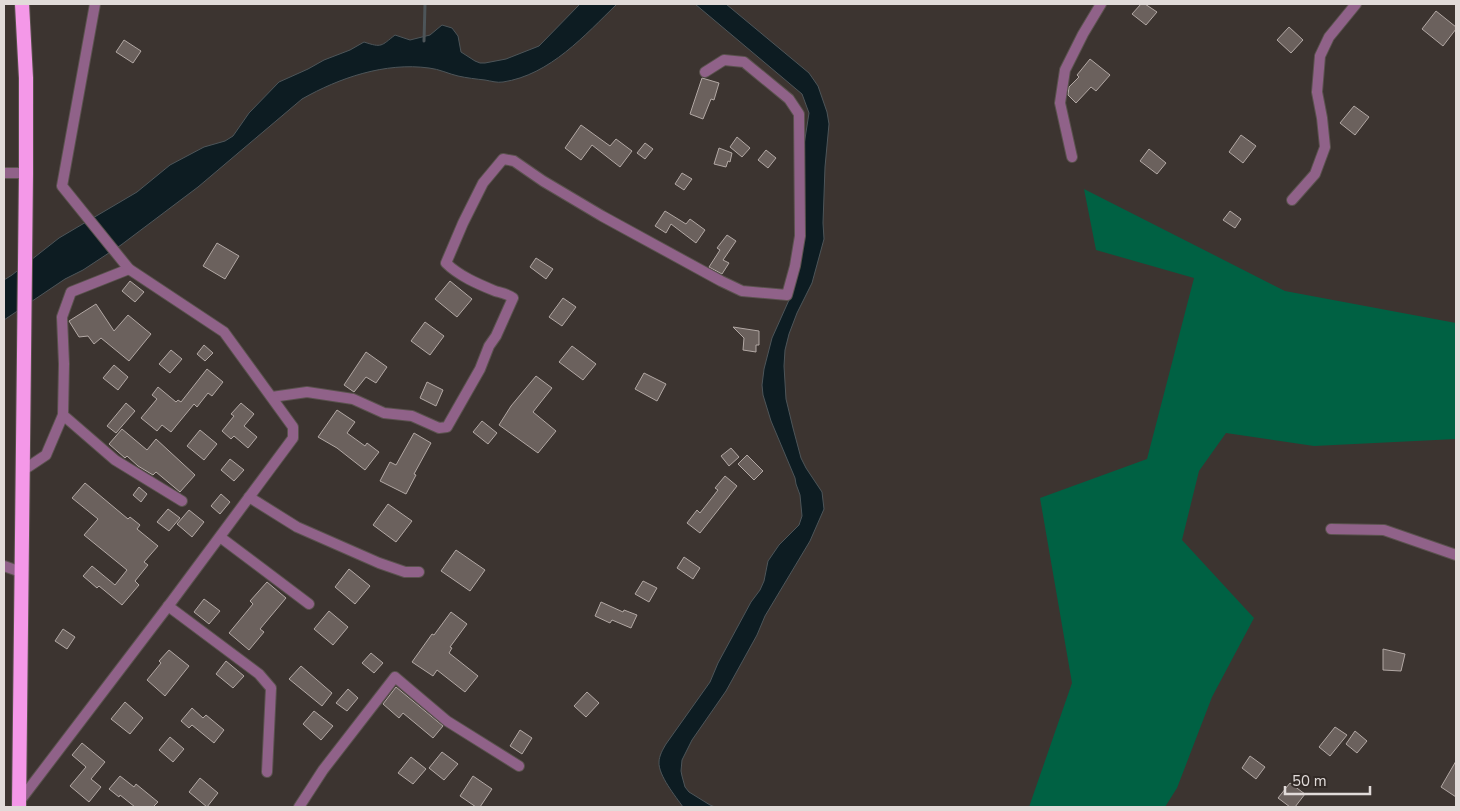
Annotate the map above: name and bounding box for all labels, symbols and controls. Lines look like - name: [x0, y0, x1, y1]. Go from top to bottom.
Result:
- scale bar: [1285, 764, 1370, 796]
- text: 50 m: [1292, 771, 1327, 791]

